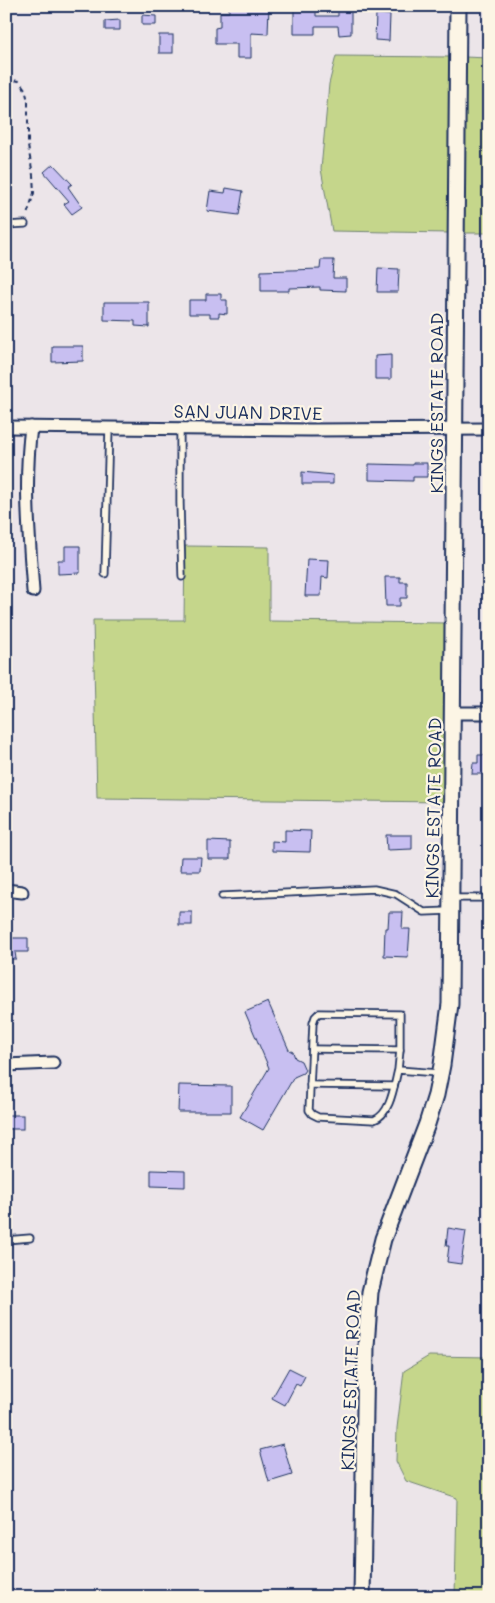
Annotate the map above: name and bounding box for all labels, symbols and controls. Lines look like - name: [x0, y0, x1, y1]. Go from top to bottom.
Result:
- street label: KINGS ESTATE ROAD: [424, 313, 448, 493]
- street label: SAN JUAN DRIVE: [173, 399, 323, 425]
- street label: KINGS ESTATE ROAD: [419, 717, 447, 899]
- street label: KINGS ESTATE ROAD: [335, 1289, 365, 1471]

